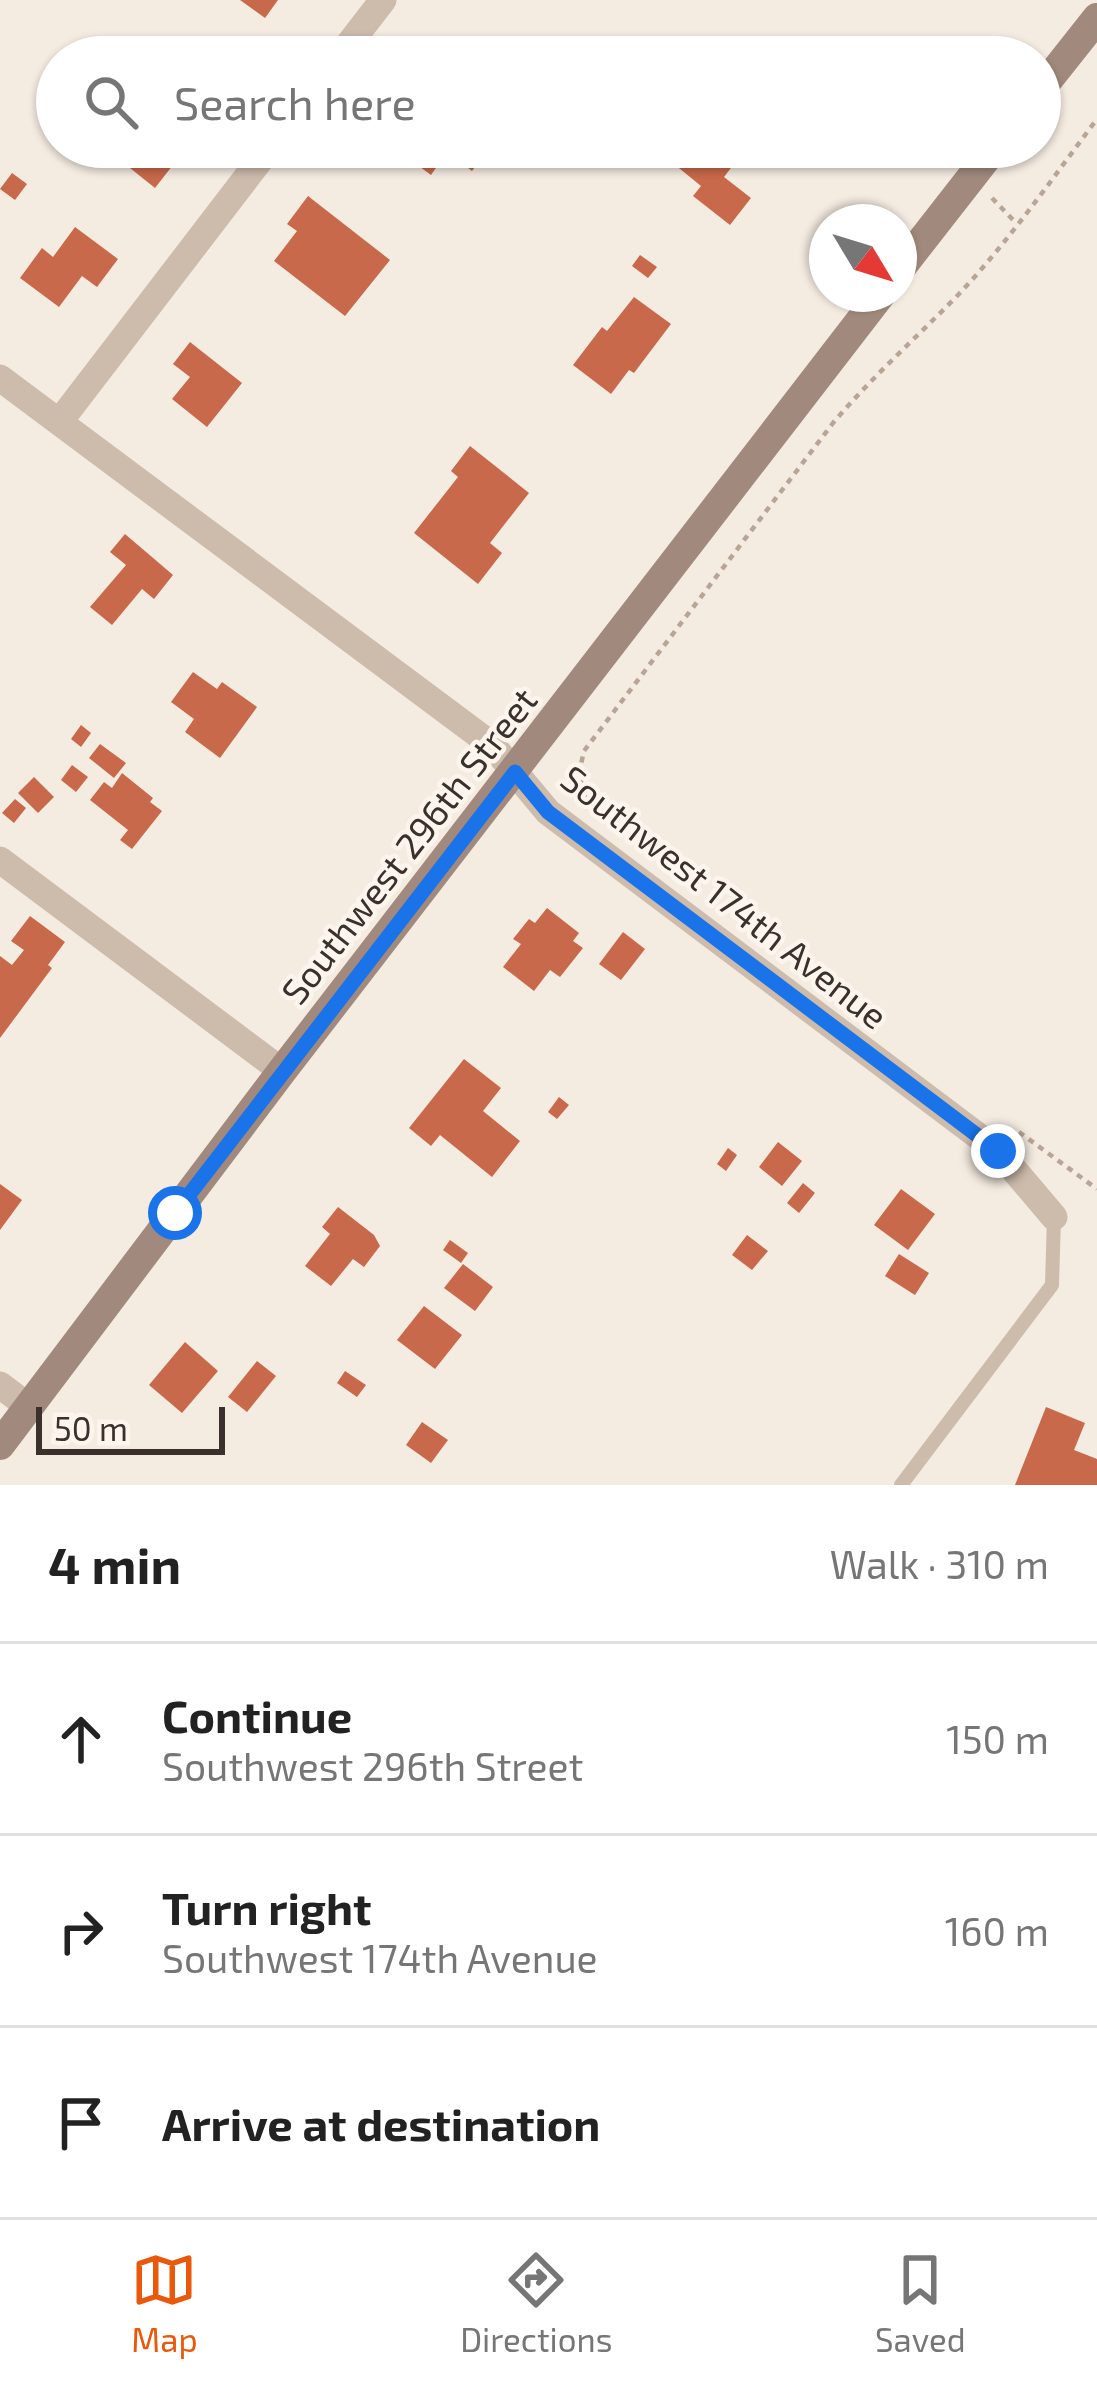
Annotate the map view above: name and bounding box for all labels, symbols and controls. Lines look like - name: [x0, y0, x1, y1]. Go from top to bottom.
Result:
- search box: [36, 36, 1061, 168]
- icon: search: [78, 69, 144, 135]
- text: Search here: [174, 75, 416, 129]
- north arrow: [809, 204, 917, 312]
- street label: Southwest 296th Street: [271, 679, 545, 1011]
- street label: Southwest 174th Avenue: [553, 755, 897, 1037]
- route end: [971, 1124, 1025, 1178]
- route start: [148, 1186, 202, 1240]
- scale bar: [36, 1401, 225, 1454]
- text: 50 m: [54, 1408, 128, 1448]
- text: 4 min: [48, 1533, 181, 1594]
- text: Walk · 310 m: [830, 1540, 1049, 1587]
- text: Continue: [162, 1688, 352, 1742]
- icon: ahead: [48, 1706, 114, 1772]
- text: 150 m: [946, 1715, 1049, 1762]
- text: Southwest 296th Street: [162, 1742, 583, 1789]
- text: Turn right: [162, 1880, 371, 1934]
- icon: right: [48, 1898, 114, 1964]
- text: 160 m: [945, 1907, 1049, 1954]
- text: Southwest 174th Avenue: [162, 1934, 598, 1981]
- icon: arrive: [48, 2090, 114, 2156]
- text: Arrive at destination: [162, 2096, 600, 2150]
- tab: Map: [131, 2247, 198, 2359]
- tab: Directions: [460, 2247, 612, 2359]
- tab: Saved: [875, 2247, 966, 2359]

